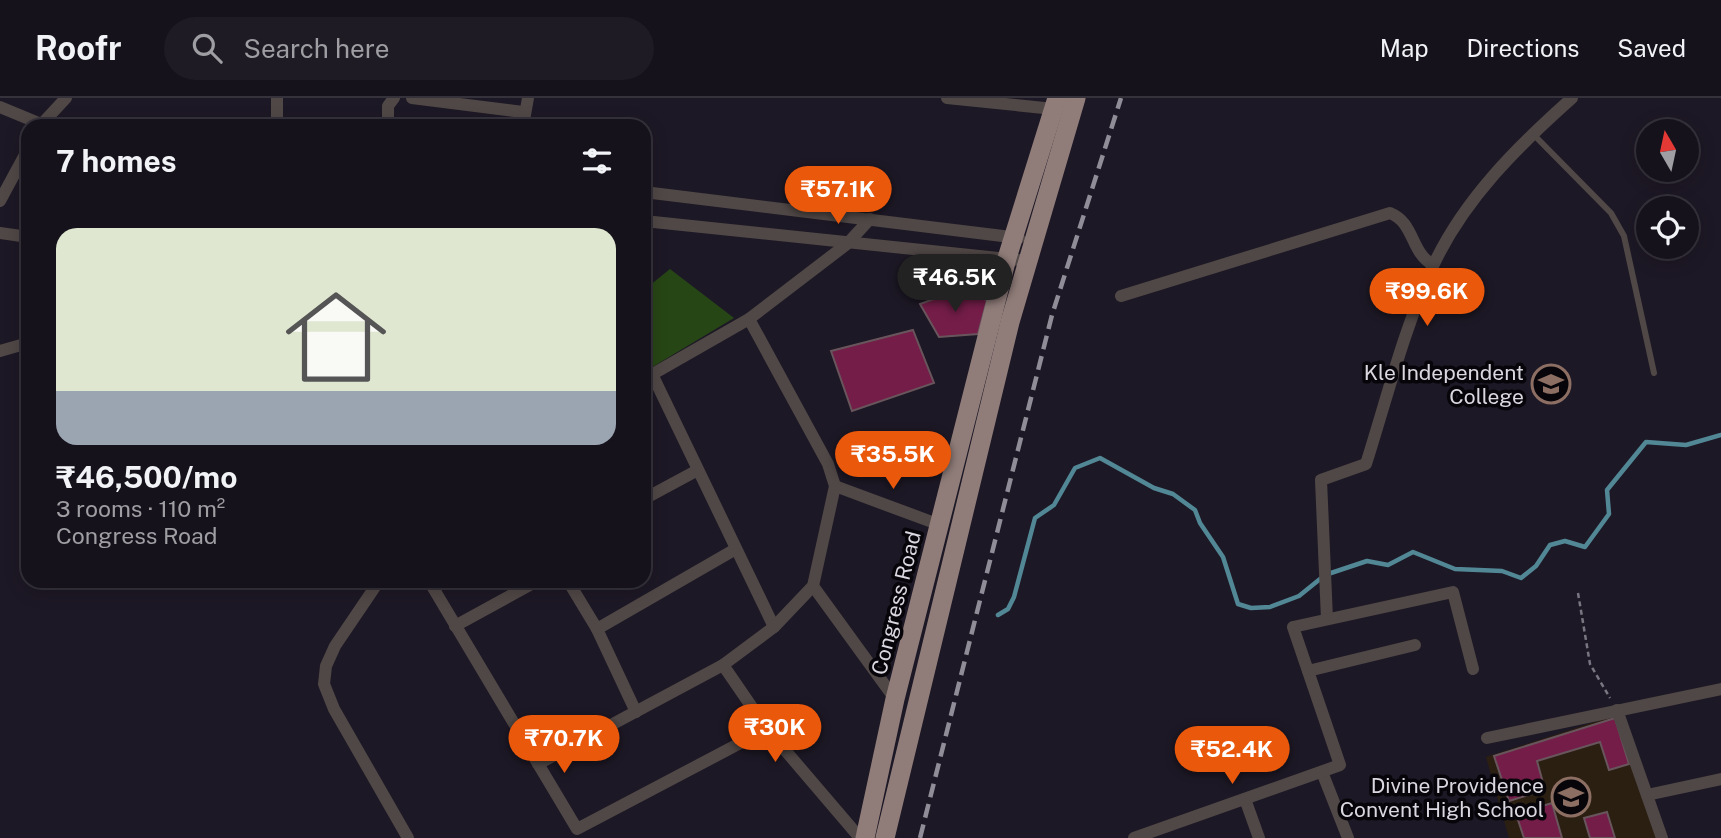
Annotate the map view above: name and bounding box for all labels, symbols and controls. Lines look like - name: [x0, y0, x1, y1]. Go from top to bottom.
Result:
- search box: [164, 17, 654, 80]
- text: Roofr: [35, 29, 122, 67]
- icon: search: [188, 29, 226, 67]
- text: Search here: [244, 33, 390, 64]
- text: Map: [1380, 34, 1429, 62]
- text: Directions: [1467, 34, 1579, 62]
- text: Saved: [1617, 34, 1686, 62]
- north arrow: [1636, 119, 1699, 182]
- map controls: [1636, 119, 1699, 259]
- icon: filters: [578, 142, 616, 180]
- text: 7 homes: [56, 143, 177, 179]
- pin: ₹57.1K: [781, 166, 895, 226]
- text: ₹57.1K: [801, 175, 875, 202]
- button: locate: [1636, 196, 1699, 259]
- pin: ₹46.5K: [898, 254, 1012, 314]
- text: ₹46.5K: [913, 263, 997, 290]
- pin: ₹99.6K: [1370, 268, 1484, 328]
- icon: home: [273, 274, 399, 400]
- text: ₹99.6K: [1386, 277, 1468, 304]
- place label: Kle Independent College: [1364, 360, 1524, 409]
- school or university icon: Kle Independent College: [1530, 363, 1572, 405]
- pin: ₹35.5K: [836, 432, 950, 491]
- text: ₹35.5K: [851, 440, 935, 467]
- text: ₹46,500/mo: [56, 459, 237, 495]
- text: 3 rooms · 110 m²: [56, 495, 225, 522]
- text: Congress Road: [56, 522, 217, 549]
- street label: Congress Road: [866, 528, 926, 678]
- pin: ₹30K: [734, 704, 816, 764]
- text: ₹30K: [744, 713, 806, 740]
- pin: ₹70.7K: [507, 716, 621, 775]
- text: ₹70.7K: [525, 724, 604, 751]
- pin: ₹52.4K: [1175, 726, 1289, 786]
- text: ₹52.4K: [1191, 735, 1273, 762]
- place label: Divine Providence Convent High School: [1340, 773, 1544, 822]
- school or university icon: Divine Providence Convent High School: [1550, 776, 1592, 818]

